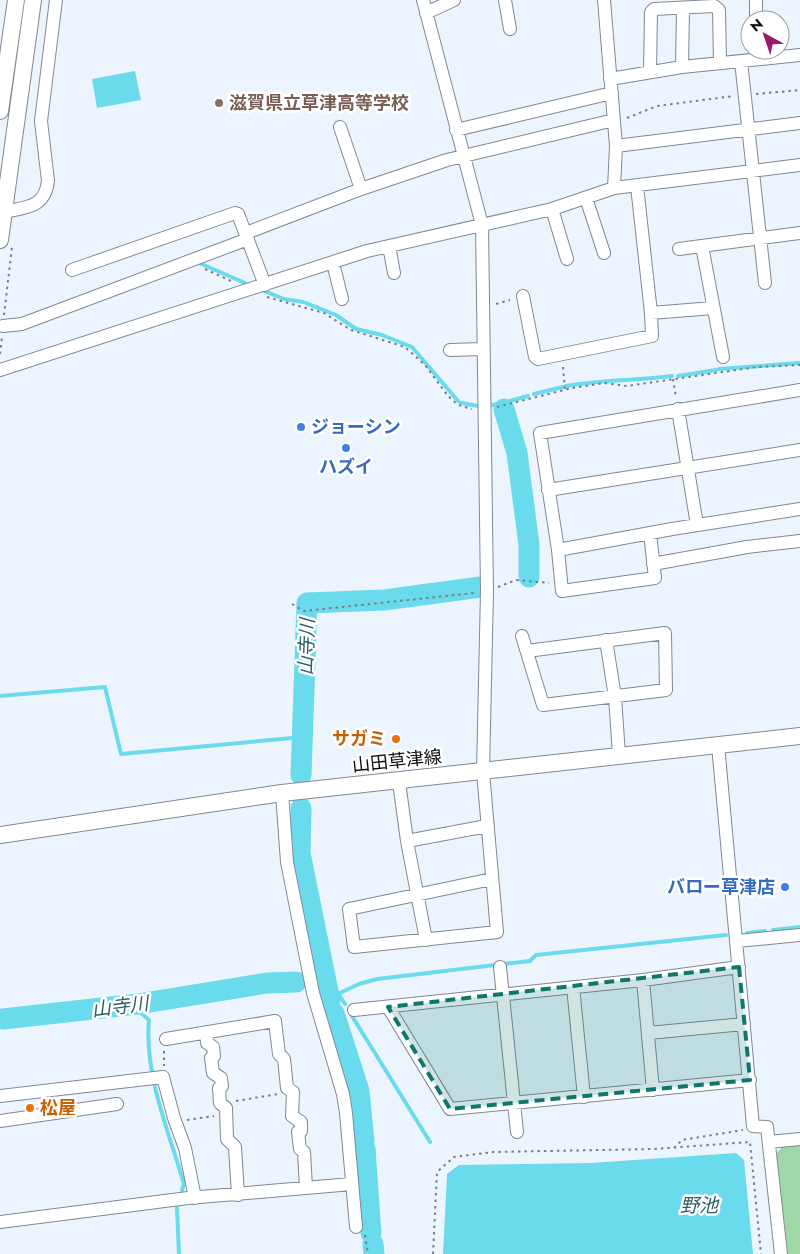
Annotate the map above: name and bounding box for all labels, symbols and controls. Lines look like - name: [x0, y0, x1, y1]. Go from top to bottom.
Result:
- north arrow: [740, 10, 790, 60]
- text: N: [746, 14, 767, 36]
- place label: 滋賀県立草津高等学校: [229, 90, 409, 116]
- marker: 滋賀県立草津高等学校: [213, 97, 225, 109]
- place label: ジョーシン: [311, 414, 401, 440]
- marker: ジョーシン: [295, 421, 307, 433]
- marker: ハズイ: [340, 442, 352, 454]
- place label: ハズイ: [319, 454, 373, 480]
- water label: 山寺川: [292, 616, 321, 676]
- place label: サガミ: [332, 726, 386, 752]
- marker: サガミ: [390, 733, 402, 745]
- street label: 山田草津線: [351, 743, 443, 779]
- place label: バロー草津店: [667, 874, 775, 900]
- marker: バロー草津店: [779, 881, 791, 893]
- water label: 山寺川: [90, 989, 152, 1023]
- place label: 松屋: [40, 1095, 76, 1121]
- marker: 松屋: [24, 1102, 36, 1114]
- water label: 野池: [680, 1192, 720, 1219]

